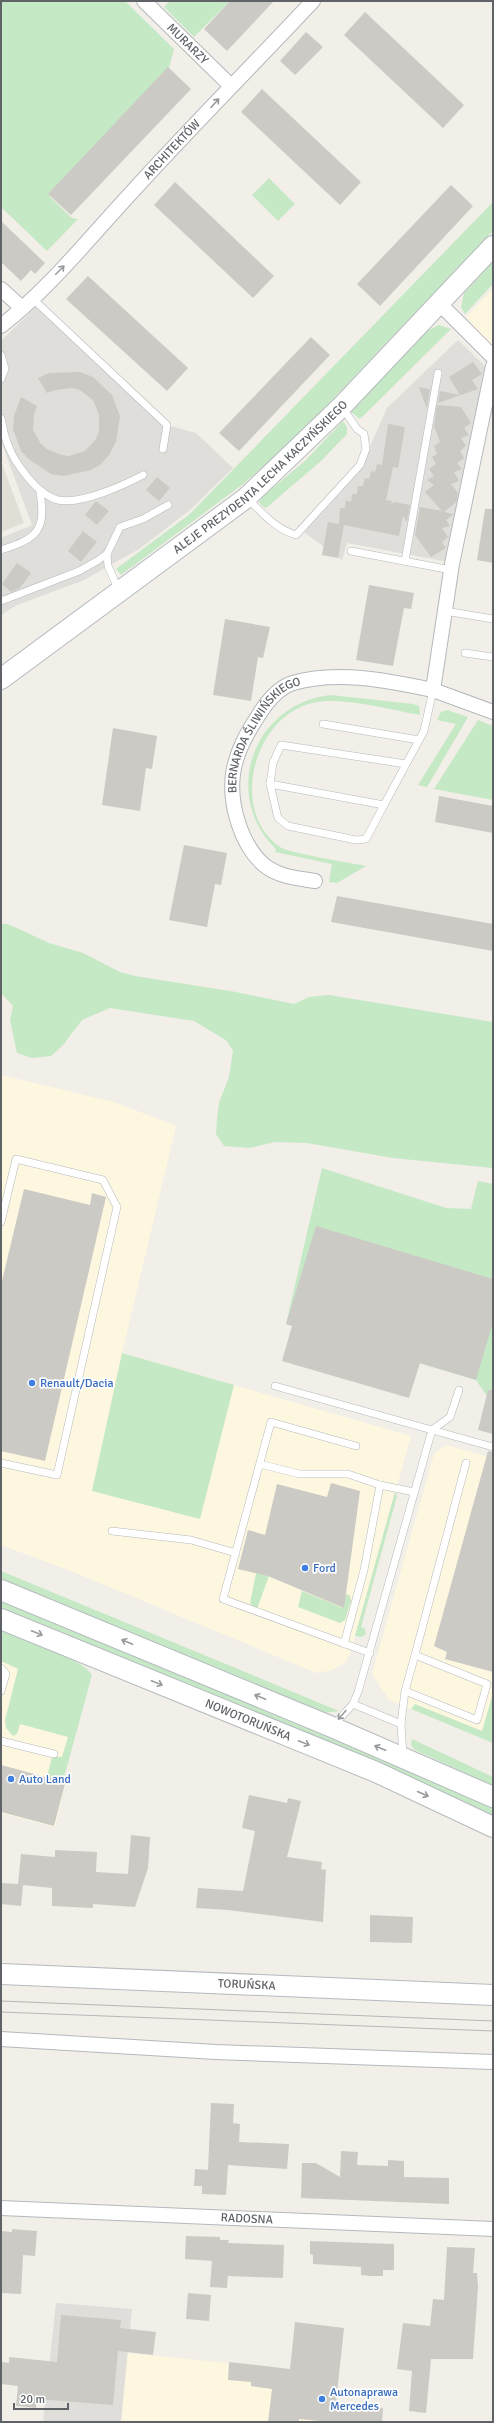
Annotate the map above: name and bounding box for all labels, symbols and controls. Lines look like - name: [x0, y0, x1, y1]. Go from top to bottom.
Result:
- street label: MURARZY: [164, 20, 212, 67]
- one-way arrow: [210, 99, 219, 109]
- street label: ARCHITEKTÓW: [140, 116, 203, 182]
- one-way arrow: [55, 265, 64, 275]
- street label: ALEJE PREZYDENTA LECHA KACZYŃSKIEGO: [170, 397, 351, 557]
- street label: BERNARDA ŚLIWIŃSKIEGO: [225, 674, 302, 794]
- place label: Renault/Dacia: [40, 1376, 114, 1391]
- marker: Renault/Dacia: [27, 1378, 37, 1388]
- place label: Ford: [313, 1561, 336, 1576]
- marker: Ford: [300, 1563, 310, 1573]
- one-way arrow: [31, 1630, 43, 1638]
- one-way arrow: [122, 1638, 134, 1645]
- one-way arrow: [151, 1679, 163, 1687]
- one-way arrow: [255, 1693, 267, 1701]
- street label: NOWOTORUŃSKA: [203, 1696, 294, 1744]
- one-way arrow: [338, 1710, 347, 1720]
- one-way arrow: [297, 1739, 309, 1747]
- one-way arrow: [374, 1744, 386, 1751]
- place label: Auto Land: [19, 1772, 71, 1787]
- marker: Auto Land: [6, 1774, 16, 1784]
- one-way arrow: [417, 1791, 429, 1798]
- street label: TORUŃSKA: [218, 1976, 277, 1993]
- street label: RADOSNA: [220, 2210, 274, 2227]
- scale bar: [14, 2385, 68, 2411]
- place label: Autonaprawa Mercedes: [330, 2385, 398, 2414]
- text: 20 m: [20, 2392, 45, 2407]
- marker: Autonaprawa Mercedes: [317, 2394, 327, 2404]

